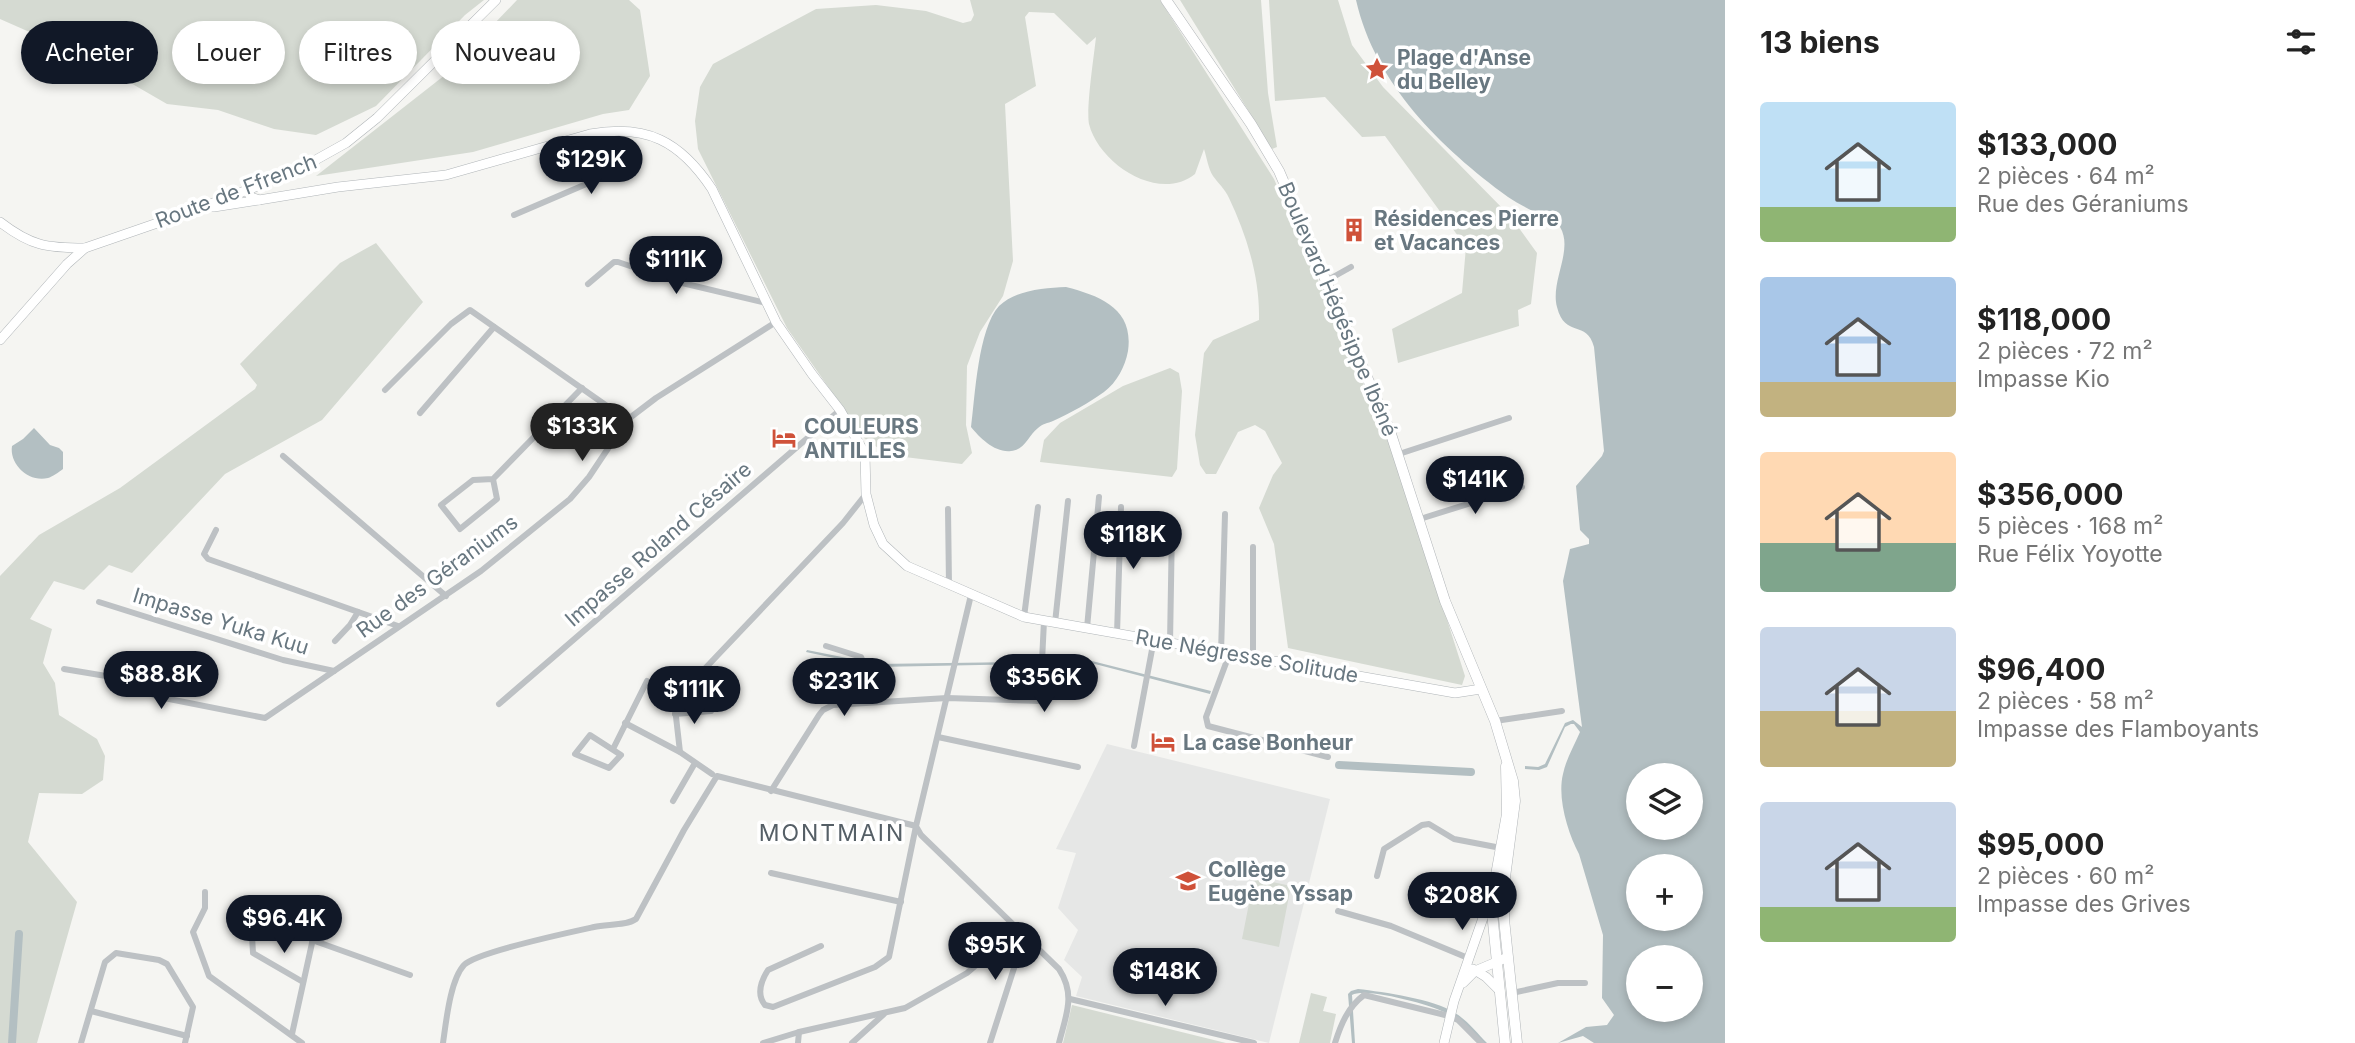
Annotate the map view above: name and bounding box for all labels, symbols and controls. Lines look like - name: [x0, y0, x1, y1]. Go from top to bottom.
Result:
- chip: Acheter: [21, 21, 158, 84]
- chip: Louer: [172, 21, 285, 84]
- chip: Filtres: [299, 21, 417, 84]
- chip: Nouveau: [431, 21, 580, 84]
- icon: filters: [2282, 23, 2320, 61]
- text: 13 biens: [1760, 24, 1880, 60]
- place label: Plage d'Anse du Belley: [1397, 45, 1531, 94]
- place icon: Plage d'Anse du Belley: [1363, 55, 1391, 83]
- text: $133,000: [1977, 126, 2118, 162]
- icon: home: [1816, 130, 1900, 214]
- pin: $129K: [542, 136, 640, 196]
- text: $129K: [556, 145, 626, 173]
- street label: Route de Ffrench: [152, 149, 320, 233]
- text: 2 pièces · 64 m²: [1977, 162, 2155, 190]
- street label: Boulevard Hégésippe Ibéné: [1273, 178, 1403, 440]
- text: Rue des Géraniums: [1977, 190, 2189, 218]
- place label: Résidences Pierre et Vacances: [1374, 206, 1559, 255]
- building icon: Résidences Pierre et Vacances: [1340, 216, 1368, 244]
- pin: $111K: [627, 236, 725, 296]
- text: $111K: [645, 245, 707, 273]
- text: $118,000: [1977, 301, 2111, 337]
- icon: home: [1816, 305, 1900, 389]
- text: 2 pièces · 72 m²: [1977, 337, 2153, 365]
- text: Impasse Kio: [1977, 365, 2110, 393]
- pin: $133K: [533, 404, 631, 463]
- text: $133K: [546, 412, 618, 440]
- place label: COULEURS ANTILLES: [804, 414, 919, 463]
- hotel icon: COULEURS ANTILLES: [770, 424, 798, 452]
- street label: Impasse Roland Césaire: [560, 456, 756, 632]
- pin: $141K: [1426, 456, 1524, 516]
- text: $141K: [1442, 465, 1508, 493]
- text: $356,000: [1977, 476, 2124, 512]
- icon: home: [1816, 480, 1900, 564]
- street label: Rue des Géraniums: [352, 509, 522, 643]
- pin: $118K: [1084, 512, 1182, 571]
- text: 5 pièces · 168 m²: [1977, 512, 2163, 540]
- text: $118K: [1100, 520, 1166, 548]
- text: Rue Félix Yoyotte: [1977, 540, 2163, 568]
- street label: Impasse Yuka Kuu: [130, 582, 312, 660]
- street label: Rue Négresse Solitude: [1134, 624, 1360, 688]
- text: $96,400: [1977, 651, 2105, 687]
- pin: $88.8K: [104, 652, 218, 711]
- pin: $356K: [995, 654, 1093, 714]
- icon: home: [1816, 655, 1900, 739]
- pin: $231K: [795, 658, 893, 718]
- text: $88.8K: [119, 660, 203, 688]
- text: $356K: [1006, 663, 1082, 691]
- pin: $111K: [645, 666, 743, 726]
- text: $231K: [809, 667, 879, 695]
- text: $111K: [663, 675, 725, 703]
- text: 2 pièces · 58 m²: [1977, 687, 2154, 715]
- text: Impasse des Flamboyants: [1977, 715, 2259, 743]
- hotel icon: La case Bonheur: [1149, 728, 1177, 756]
- place label: La case Bonheur: [1183, 730, 1354, 755]
- map controls: [1626, 763, 1703, 1022]
- button: layers: [1626, 763, 1703, 840]
- district label: MONTMAIN: [759, 819, 905, 847]
- text: $95,000: [1977, 826, 2104, 862]
- icon: home: [1816, 830, 1900, 914]
- button: +: [1626, 854, 1703, 931]
- place label: Collège Eugène Yssap: [1208, 857, 1353, 906]
- text: 2 pièces · 60 m²: [1977, 862, 2154, 890]
- school or university icon: Collège Eugène Yssap: [1174, 867, 1202, 895]
- pin: $208K: [1413, 872, 1511, 932]
- text: $208K: [1424, 881, 1500, 909]
- text: Impasse des Grives: [1977, 890, 2191, 918]
- pin: $96.4K: [227, 895, 341, 955]
- text: $96.4K: [242, 904, 326, 932]
- pin: $95K: [954, 922, 1036, 982]
- text: $95K: [964, 931, 1026, 959]
- button: −: [1626, 945, 1703, 1022]
- pin: $148K: [1116, 948, 1214, 1008]
- text: $148K: [1129, 957, 1201, 985]

